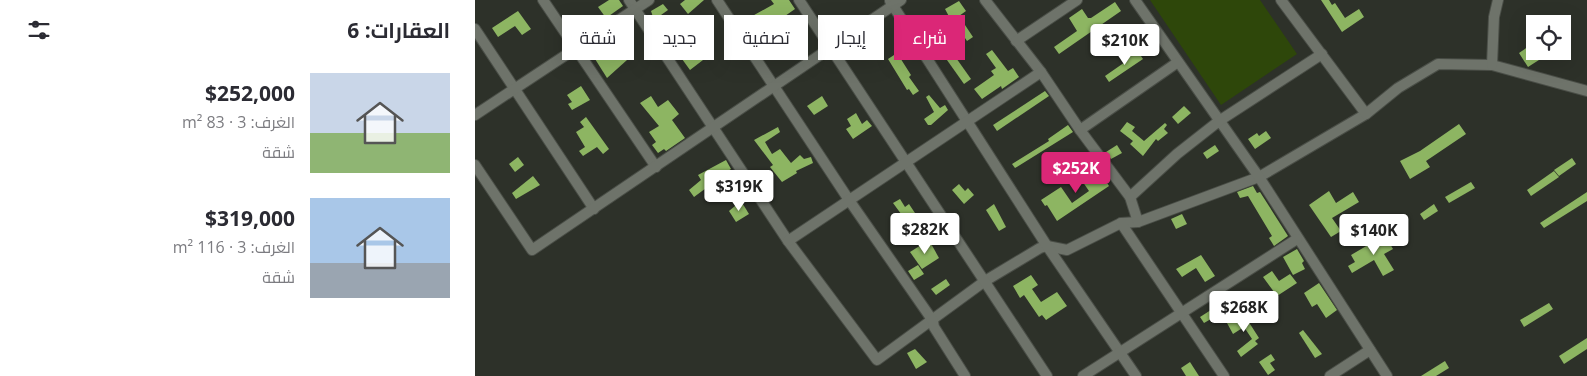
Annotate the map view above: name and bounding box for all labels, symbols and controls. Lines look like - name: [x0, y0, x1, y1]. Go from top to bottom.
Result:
- chip: شقة: [562, 15, 634, 60]
- chip: جديد: [644, 15, 714, 60]
- chip: تصفية: [724, 15, 808, 60]
- chip: إيجار: [818, 15, 884, 60]
- chip: شراء: [894, 15, 965, 60]
- map controls: [1526, 15, 1571, 60]
- button: locate: [1526, 15, 1571, 60]
- icon: filters: [25, 16, 53, 44]
- text: العقارات: 6: [347, 16, 450, 44]
- pin: $210K: [1090, 23, 1160, 66]
- text: $210K: [1101, 29, 1149, 51]
- text: $252,000: [205, 79, 295, 107]
- icon: home: [350, 93, 410, 153]
- text: الغرف: 3 · 83 m²: [182, 111, 295, 133]
- text: شقة: [262, 141, 295, 163]
- pin: $252K: [1041, 152, 1111, 194]
- text: $252K: [1052, 157, 1100, 179]
- pin: $319K: [704, 170, 774, 212]
- text: $319K: [715, 175, 763, 197]
- text: $319,000: [205, 204, 295, 232]
- pin: $282K: [890, 212, 960, 255]
- pin: $140K: [1339, 214, 1409, 256]
- icon: home: [350, 218, 410, 278]
- text: $282K: [901, 218, 949, 240]
- text: $140K: [1350, 219, 1398, 241]
- text: الغرف: 3 · 116 m²: [173, 236, 295, 258]
- text: شقة: [262, 266, 295, 288]
- pin: $268K: [1209, 290, 1279, 333]
- text: $268K: [1220, 296, 1268, 318]

